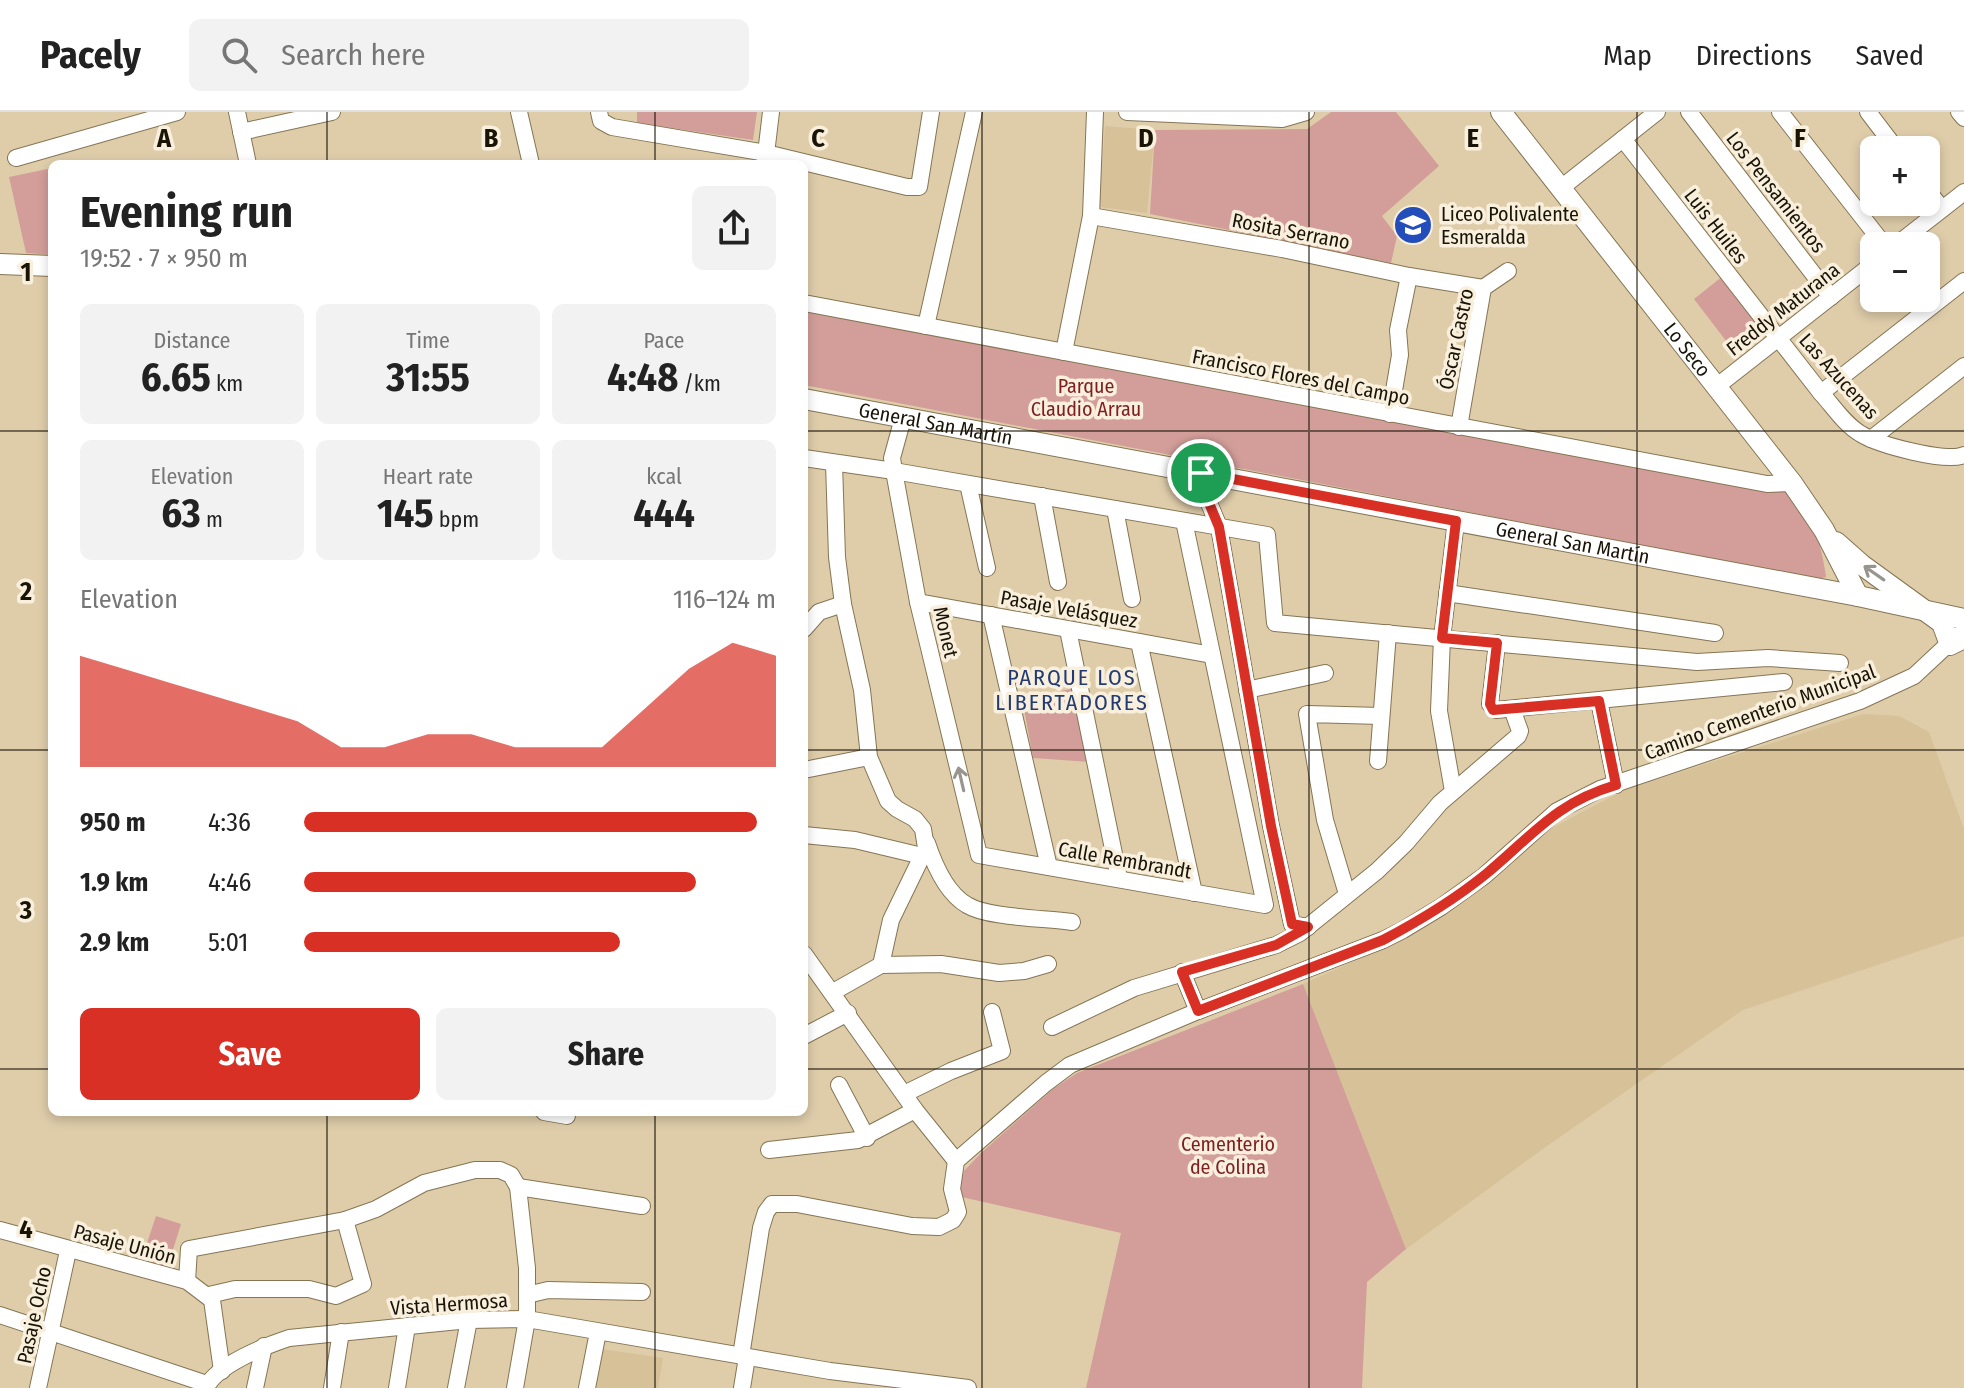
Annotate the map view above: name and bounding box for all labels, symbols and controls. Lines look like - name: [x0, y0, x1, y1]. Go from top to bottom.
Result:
- search box: [189, 19, 749, 91]
- text: Pacely: [40, 32, 141, 78]
- icon: search: [217, 33, 261, 77]
- text: Search here: [281, 37, 425, 73]
- text: Map: [1603, 39, 1652, 72]
- text: Directions: [1696, 39, 1812, 72]
- text: Saved: [1856, 39, 1924, 72]
- text: A: [156, 123, 172, 154]
- text: B: [484, 123, 499, 154]
- text: C: [811, 123, 825, 154]
- text: D: [1138, 123, 1154, 154]
- text: E: [1467, 123, 1479, 154]
- text: F: [1794, 123, 1806, 154]
- street label: Los Pensamientos: [1721, 127, 1831, 257]
- map controls: [1860, 136, 1940, 312]
- button: +: [1860, 136, 1940, 216]
- street label: Luis Huiles: [1679, 184, 1753, 268]
- text: Evening run: [80, 186, 293, 239]
- button: share: [692, 186, 776, 270]
- place label: Liceo Polivalente Esmeralda: [1441, 202, 1579, 249]
- school or university icon: Liceo Polivalente Esmeralda: [1392, 204, 1434, 246]
- street label: Rosita Serrano: [1230, 208, 1352, 254]
- button: −: [1860, 232, 1940, 312]
- text: 19:52 · 7 × 950 m: [80, 243, 248, 274]
- text: 1: [21, 257, 32, 288]
- street label: Freddy Maturana: [1722, 257, 1844, 361]
- street label: Óscar Castro: [1434, 286, 1478, 392]
- street label: Lo Seco: [1659, 318, 1716, 381]
- text: Distance: [153, 327, 231, 354]
- text: Time: [406, 327, 450, 354]
- text: Pace: [643, 327, 685, 354]
- street label: Las Azucenas: [1794, 328, 1884, 424]
- street label: Francisco Flores del Campo: [1190, 344, 1412, 410]
- text: 6.65: [141, 354, 211, 402]
- text: 31:55: [386, 354, 470, 402]
- text: 4:48: [607, 354, 678, 402]
- text: km: [211, 370, 243, 397]
- text: /km: [678, 370, 721, 397]
- park label: Parque Claudio Arrau: [1031, 374, 1141, 421]
- street label: General San Martín: [857, 398, 1015, 450]
- pin: [1167, 439, 1235, 507]
- icon: arrive: [1179, 451, 1223, 495]
- text: Elevation: [151, 463, 233, 490]
- text: Heart rate: [383, 463, 473, 490]
- text: kcal: [646, 463, 682, 490]
- text: 63: [161, 490, 201, 538]
- text: 145: [377, 490, 434, 538]
- text: 444: [633, 490, 695, 538]
- text: m: [201, 506, 223, 533]
- text: bpm: [434, 506, 479, 533]
- street label: General San Martín: [1494, 517, 1652, 569]
- one-way arrow: [1863, 565, 1885, 581]
- text: 2: [19, 576, 32, 607]
- text: Elevation: [80, 584, 178, 615]
- text: 116–124 m: [673, 584, 776, 615]
- street label: Pasaje Velásquez: [999, 585, 1139, 633]
- street label: Monet: [928, 604, 964, 660]
- street label: Camino Cementerio Municipal: [1641, 659, 1879, 765]
- district label: PARQUE LOS LIBERTADORES: [995, 664, 1149, 716]
- one-way arrow: [952, 766, 967, 792]
- text: 950 m: [80, 807, 146, 838]
- text: 4:36: [208, 807, 251, 838]
- street label: Calle Rembrandt: [1056, 836, 1194, 884]
- text: 1.9 km: [80, 867, 148, 898]
- text: 4:46: [208, 867, 251, 898]
- text: 3: [19, 895, 32, 926]
- text: 2.9 km: [80, 927, 149, 958]
- text: 5:01: [208, 927, 248, 958]
- button: Save: [80, 1008, 420, 1100]
- button: Share: [436, 1008, 776, 1100]
- park label: Cementerio de Colina: [1181, 1132, 1275, 1179]
- text: 4: [19, 1214, 33, 1245]
- street label: Pasaje Unión: [71, 1219, 179, 1269]
- street label: Pasaje Ocho: [12, 1264, 56, 1366]
- street label: Vista Hermosa: [389, 1288, 509, 1320]

